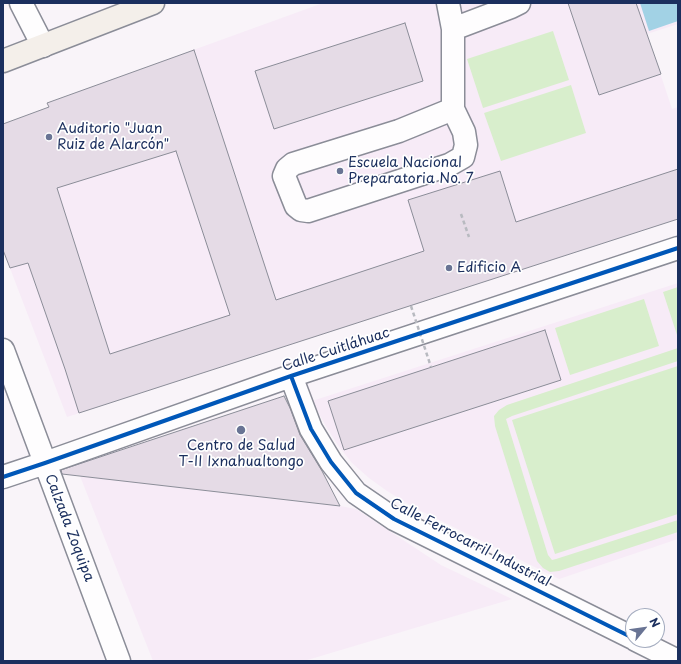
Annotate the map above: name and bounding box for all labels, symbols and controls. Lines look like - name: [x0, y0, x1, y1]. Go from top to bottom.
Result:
- place label: Auditorio "Juan Ruiz de Alarcón": [57, 121, 169, 154]
- marker: Auditorio "Juan Ruiz de Alarcón": [44, 132, 54, 142]
- place label: Escuela Nacional Preparatoria No. 7: [348, 155, 474, 188]
- marker: Escuela Nacional Preparatoria No. 7: [335, 166, 345, 176]
- place label: Edificio A: [457, 260, 521, 276]
- marker: Edificio A: [444, 263, 454, 273]
- street label: Calle Cuitláhuac: [280, 325, 392, 375]
- marker: Centro de Salud T-II Ixnahualtongo: [235, 424, 247, 436]
- place label: Centro de Salud T-II Ixnahualtongo: [178, 438, 304, 470]
- street label: Calzada Zoquipa: [41, 472, 97, 584]
- street label: Calle Ferrocarril Industrial: [387, 495, 553, 591]
- north arrow: [625, 608, 665, 648]
- text: N: [646, 614, 665, 630]

